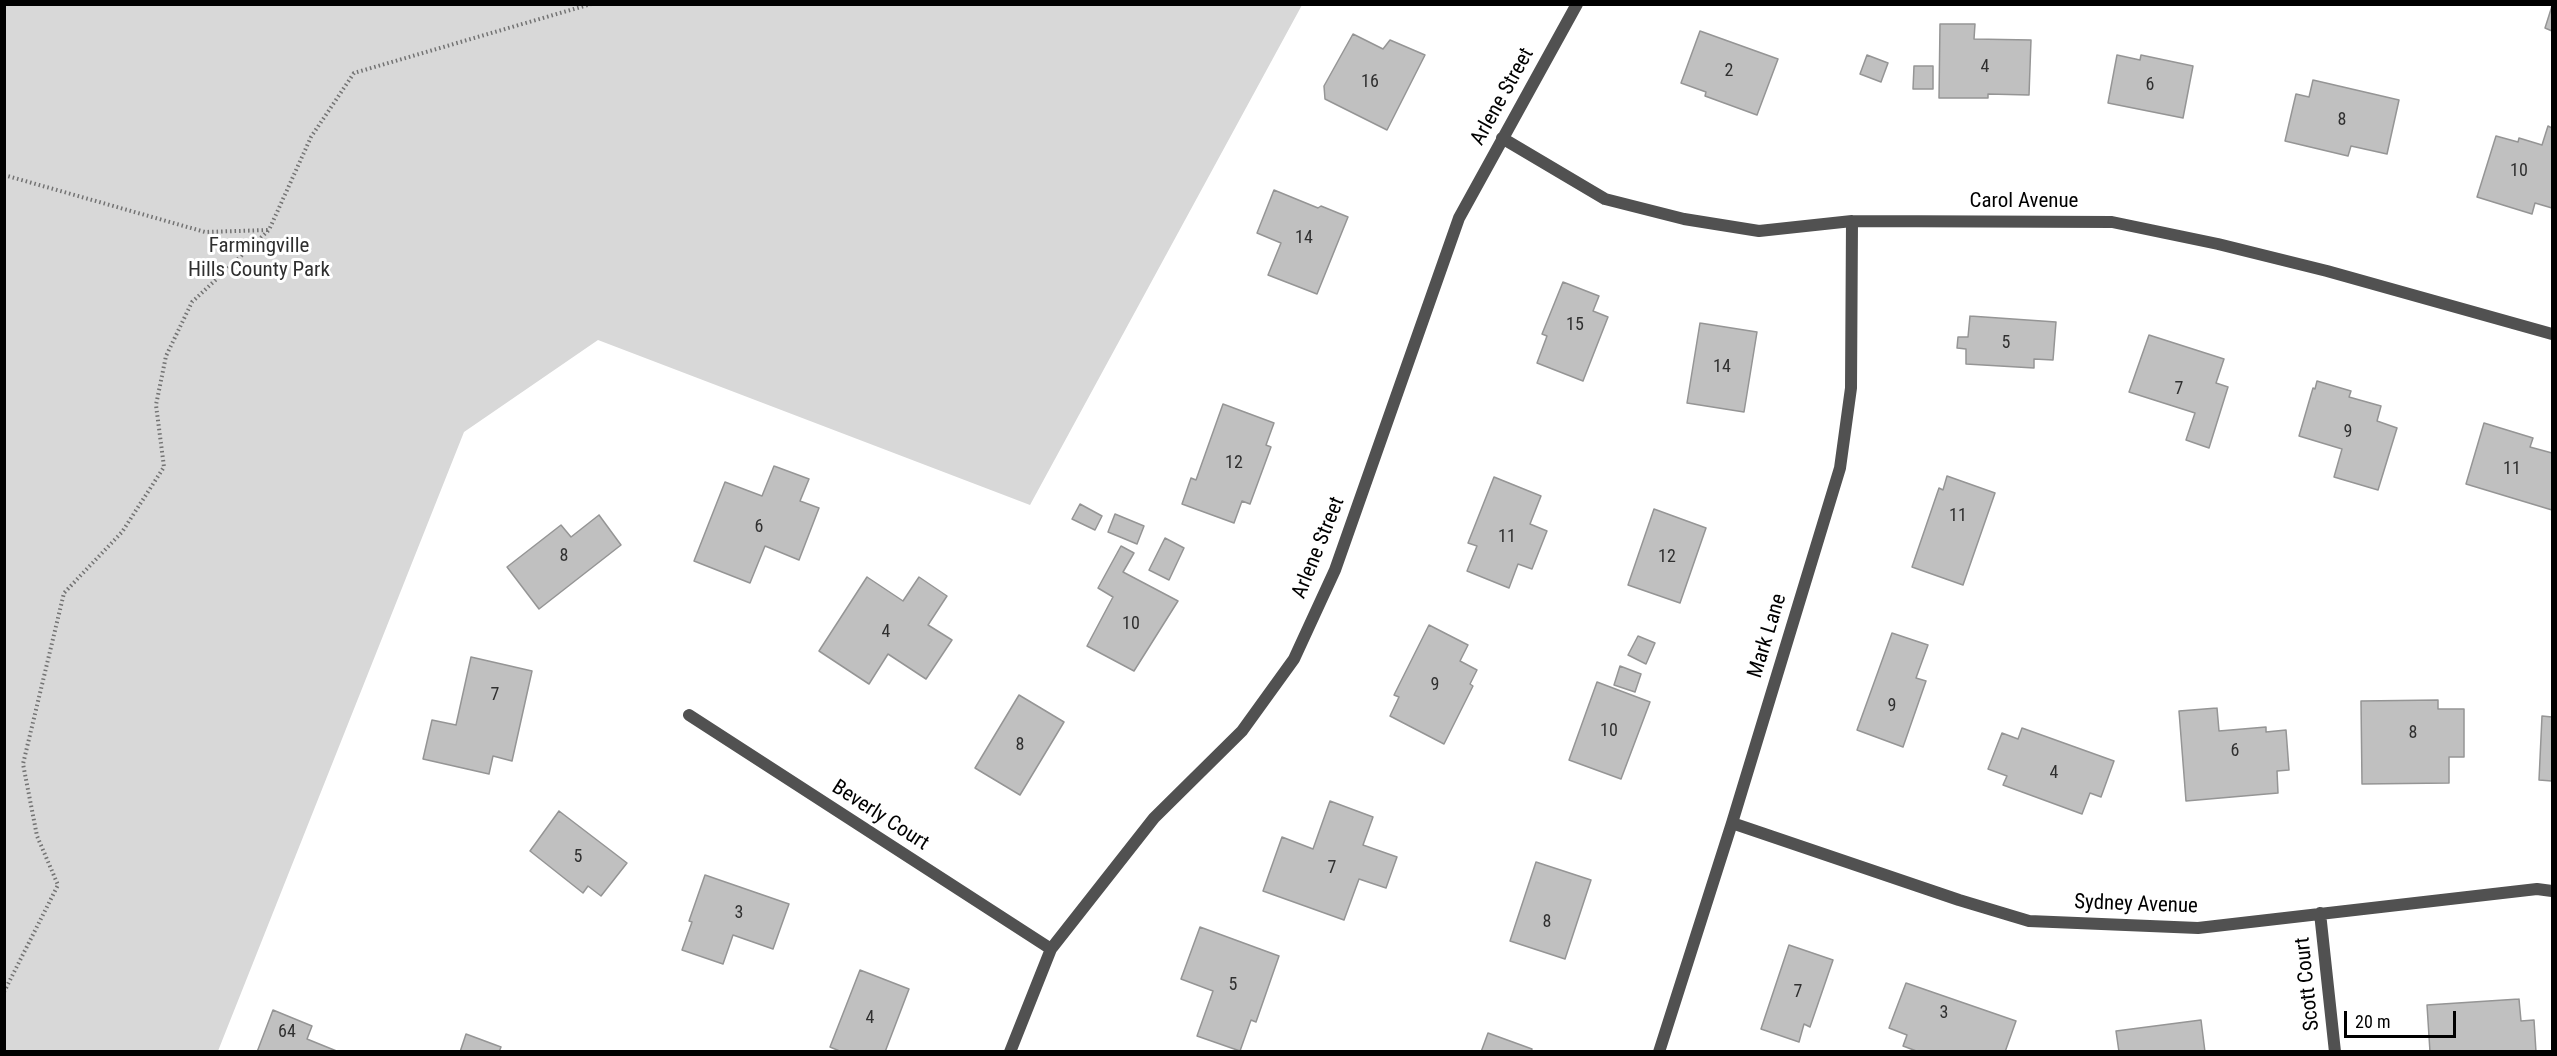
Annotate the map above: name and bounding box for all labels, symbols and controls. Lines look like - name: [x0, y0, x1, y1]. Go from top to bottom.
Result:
- street label: Arlene Street: [1466, 44, 1540, 150]
- house number: 4: [1981, 56, 1989, 78]
- house number: 2: [1725, 60, 1733, 82]
- house number: 16: [1361, 71, 1379, 93]
- house number: 6: [2146, 74, 2154, 96]
- house number: 8: [2338, 109, 2346, 131]
- house number: 10: [2510, 160, 2528, 182]
- street label: Carol Avenue: [1970, 189, 2078, 215]
- house number: 14: [1295, 227, 1313, 249]
- park label: Farmingville Hills County Park: [188, 234, 330, 284]
- house number: 15: [1566, 314, 1584, 336]
- house number: 5: [2002, 332, 2010, 354]
- house number: 14: [1713, 356, 1731, 378]
- house number: 7: [2175, 378, 2183, 400]
- house number: 9: [2344, 421, 2352, 443]
- house number: 12: [1225, 452, 1243, 474]
- house number: 11: [2503, 458, 2521, 480]
- street label: Arlene Street: [1287, 494, 1351, 602]
- house number: 11: [1949, 505, 1967, 527]
- house number: 6: [755, 516, 763, 538]
- house number: 11: [1498, 526, 1516, 548]
- house number: 8: [560, 545, 568, 567]
- house number: 12: [1658, 546, 1676, 568]
- street label: Mark Lane: [1743, 591, 1793, 681]
- house number: 10: [1122, 613, 1140, 635]
- house number: 4: [882, 621, 890, 643]
- house number: 9: [1431, 674, 1439, 696]
- house number: 7: [491, 684, 499, 706]
- house number: 9: [1888, 695, 1896, 717]
- house number: 10: [1600, 720, 1618, 742]
- house number: 8: [2409, 722, 2417, 744]
- house number: 8: [1016, 734, 1024, 756]
- house number: 6: [2231, 740, 2239, 762]
- house number: 4: [2050, 762, 2058, 784]
- street label: Beverly Court: [827, 775, 933, 857]
- house number: 5: [574, 846, 582, 868]
- house number: 7: [1328, 857, 1336, 879]
- street label: Sydney Avenue: [2074, 890, 2198, 920]
- house number: 3: [735, 902, 743, 924]
- house number: 8: [1543, 911, 1551, 933]
- street label: Scott Court: [2291, 936, 2325, 1032]
- house number: 5: [1229, 974, 1237, 996]
- house number: 7: [1794, 981, 1802, 1003]
- scale bar: [2347, 999, 2460, 1037]
- house number: 3: [1940, 1002, 1948, 1024]
- house number: 4: [866, 1007, 874, 1029]
- text: 20 m: [2355, 1011, 2390, 1032]
- house number: 64: [278, 1021, 296, 1043]

